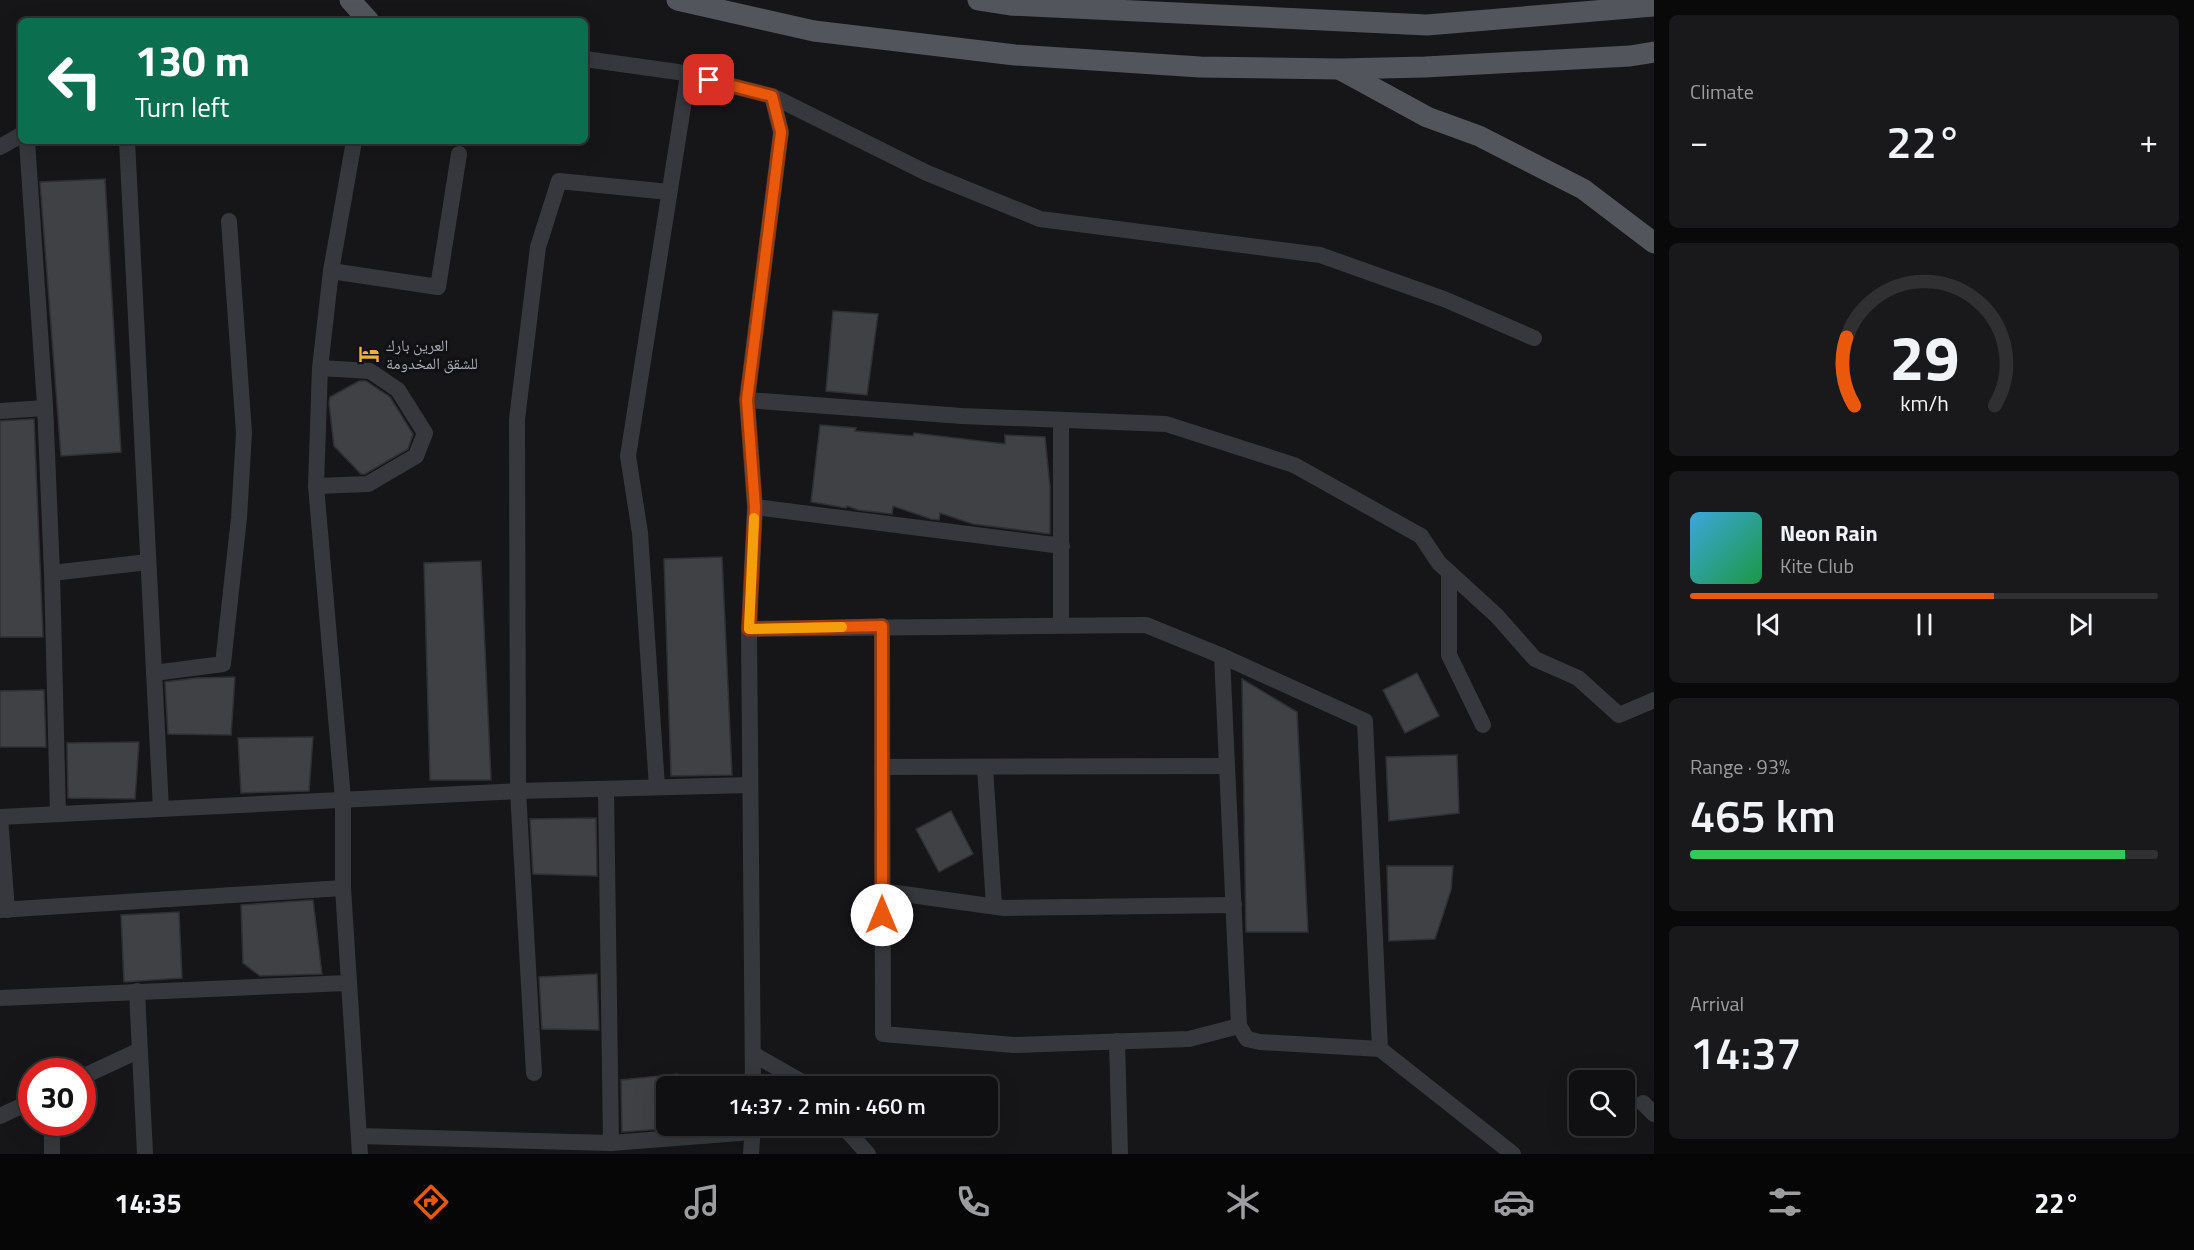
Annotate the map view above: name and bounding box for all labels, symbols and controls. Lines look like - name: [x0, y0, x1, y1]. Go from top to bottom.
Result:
- text: 130 m: [135, 28, 250, 92]
- icon: left: [36, 42, 114, 120]
- pin: [683, 54, 734, 105]
- icon: arrive: [692, 63, 725, 96]
- text: Climate: [1690, 76, 1754, 107]
- text: Turn left: [135, 86, 229, 127]
- text: 22°: [1886, 107, 1962, 175]
- text: −: [1690, 116, 1708, 166]
- text: +: [2140, 116, 2158, 166]
- text: 29: [1889, 309, 1959, 404]
- place label: العرين بارك للشقق المخدومة: [386, 333, 478, 375]
- hotel icon: العرين بارك للشقق المخدومة: [357, 342, 381, 366]
- text: km/h: [1900, 388, 1948, 420]
- text: Neon Rain: [1780, 516, 1878, 550]
- text: Kite Club: [1780, 550, 1854, 581]
- icon: previous: [1752, 608, 1785, 641]
- icon: pause: [1908, 608, 1941, 641]
- icon: next: [2064, 608, 2097, 641]
- text: Range · 93%: [1690, 751, 1790, 782]
- text: 465 km: [1690, 781, 1836, 849]
- position arrow: [850, 883, 914, 947]
- text: Arrival: [1690, 988, 1744, 1019]
- text: 14:37: [1690, 1018, 1802, 1086]
- speed limit sign: 30: [18, 1058, 96, 1136]
- map controls: [1569, 1070, 1635, 1136]
- button: search: [1569, 1070, 1635, 1136]
- text: 14:37 · 2 min · 460 m: [728, 1089, 926, 1123]
- icon: directions: [410, 1181, 452, 1223]
- icon: music: [681, 1181, 723, 1223]
- icon: phone: [952, 1181, 994, 1223]
- icon: climate: [1222, 1181, 1264, 1223]
- icon: car: [1493, 1181, 1535, 1223]
- icon: filters: [1764, 1181, 1806, 1223]
- text: 14:35: [114, 1182, 182, 1223]
- text: 22°: [2034, 1182, 2080, 1223]

